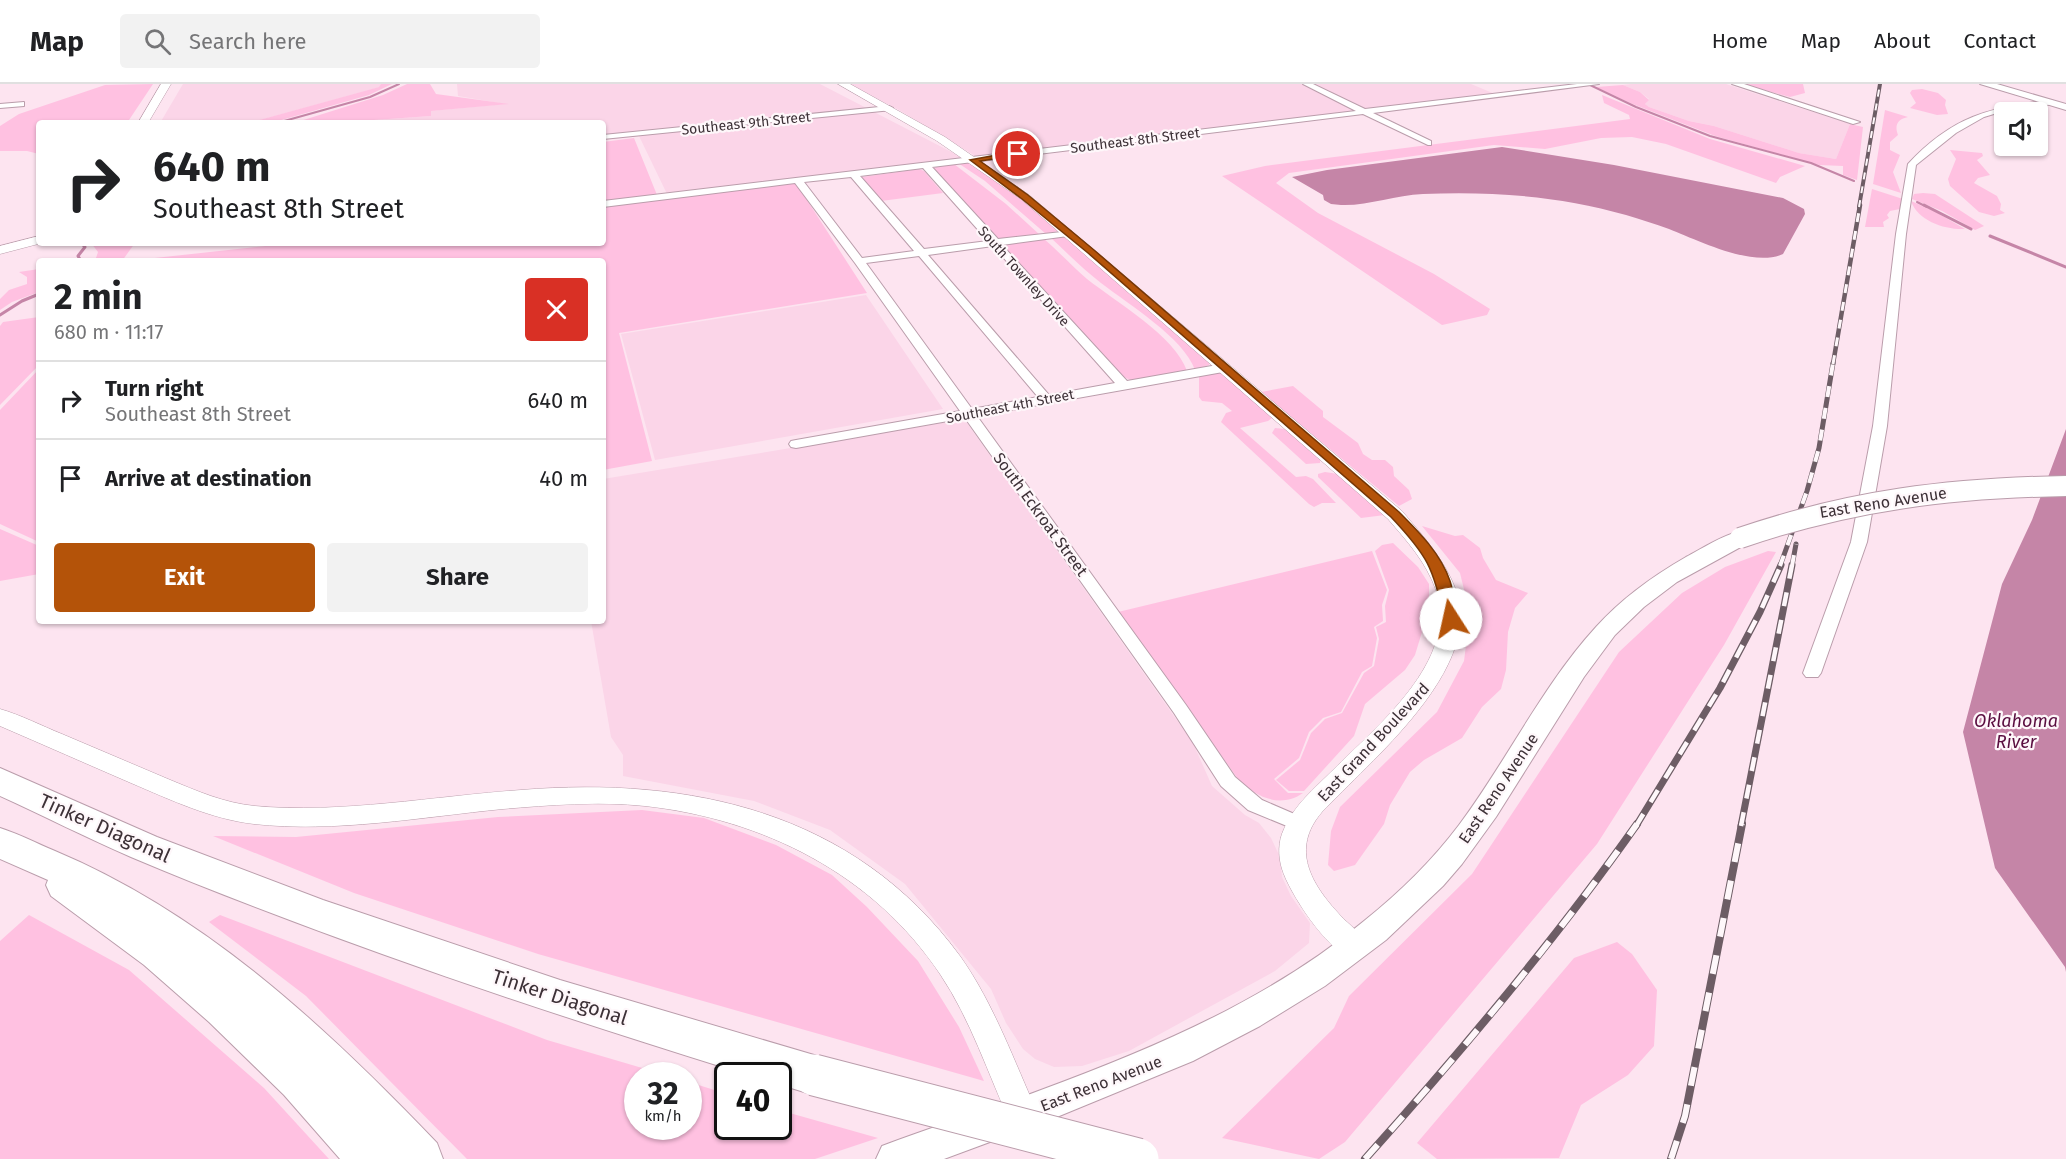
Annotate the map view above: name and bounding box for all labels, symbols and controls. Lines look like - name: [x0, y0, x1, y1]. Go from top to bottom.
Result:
- search box: [120, 14, 540, 68]
- text: Map: [30, 25, 84, 58]
- icon: search: [141, 25, 174, 58]
- text: Search here: [189, 28, 307, 55]
- text: Home: [1712, 28, 1768, 54]
- text: Map: [1801, 28, 1841, 54]
- text: About: [1874, 28, 1931, 54]
- text: Contact: [1964, 28, 2036, 54]
- map controls: [1994, 102, 2048, 156]
- button: sound: [1994, 102, 2048, 156]
- street label: Southeast 9th Street: [681, 108, 812, 139]
- street label: Southeast 8th Street: [1069, 124, 1202, 157]
- pin: [992, 128, 1043, 179]
- icon: arrive: [1001, 137, 1034, 170]
- text: 640 m: [153, 142, 270, 192]
- icon: right: [54, 144, 132, 222]
- text: Southeast 8th Street: [153, 193, 404, 225]
- street label: South Townley Drive: [974, 223, 1073, 330]
- text: 2 min: [54, 275, 143, 319]
- button: close: [525, 278, 588, 341]
- text: 680 m · 11:17: [54, 320, 163, 344]
- text: Turn right: [105, 375, 204, 402]
- icon: right: [54, 384, 87, 417]
- street label: Southeast 4th Street: [945, 386, 1076, 427]
- text: 640 m: [528, 387, 588, 414]
- text: Southeast 8th Street: [105, 402, 291, 426]
- street label: South Eckroat Street: [989, 449, 1092, 580]
- icon: arrive: [54, 462, 87, 495]
- text: Arrive at destination: [105, 465, 312, 492]
- text: 40 m: [539, 465, 588, 492]
- street label: East Reno Avenue: [1818, 483, 1948, 522]
- button: Exit: [54, 543, 315, 612]
- button: Share: [327, 543, 588, 612]
- position arrow: [1419, 587, 1483, 651]
- street label: East Grand Boulevard: [1313, 679, 1433, 806]
- water label: Oklahoma River: [1974, 710, 2058, 753]
- street label: East Reno Avenue: [1455, 730, 1542, 847]
- street label: Tinker Diagonal: [36, 788, 174, 868]
- street label: Tinker Diagonal: [489, 964, 631, 1030]
- street label: East Reno Avenue: [1038, 1052, 1165, 1115]
- speed limit sign: 40: [714, 1062, 792, 1140]
- text: 32: [648, 1076, 678, 1112]
- text: km/h: [644, 1107, 682, 1125]

